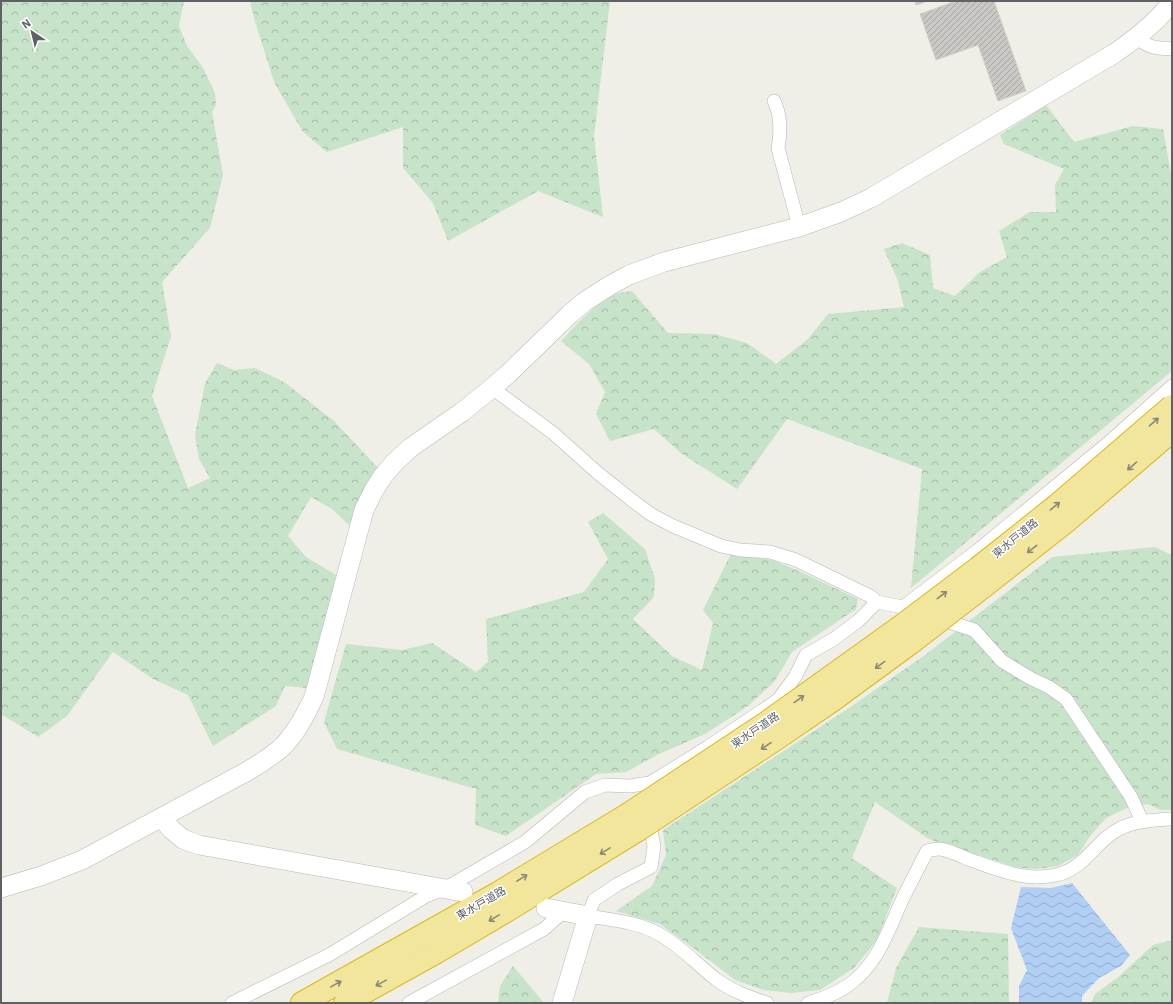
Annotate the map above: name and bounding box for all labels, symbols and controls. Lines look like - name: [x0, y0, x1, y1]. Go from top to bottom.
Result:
- north arrow: [12, 12, 52, 52]
- text: N: [19, 16, 34, 32]
- one-way arrow: [1149, 417, 1160, 426]
- one-way arrow: [1127, 461, 1137, 471]
- one-way arrow: [1050, 501, 1061, 510]
- street label: 東水戸道路: [989, 515, 1041, 561]
- one-way arrow: [1026, 544, 1037, 553]
- one-way arrow: [937, 591, 948, 599]
- one-way arrow: [875, 661, 886, 669]
- one-way arrow: [793, 695, 804, 704]
- street label: 東水戸道路: [728, 709, 782, 751]
- one-way arrow: [761, 742, 772, 750]
- one-way arrow: [599, 847, 611, 855]
- one-way arrow: [516, 874, 528, 882]
- street label: 東水戸道路: [454, 883, 508, 923]
- one-way arrow: [488, 915, 500, 923]
- one-way arrow: [330, 980, 342, 987]
- one-way arrow: [375, 980, 387, 987]

